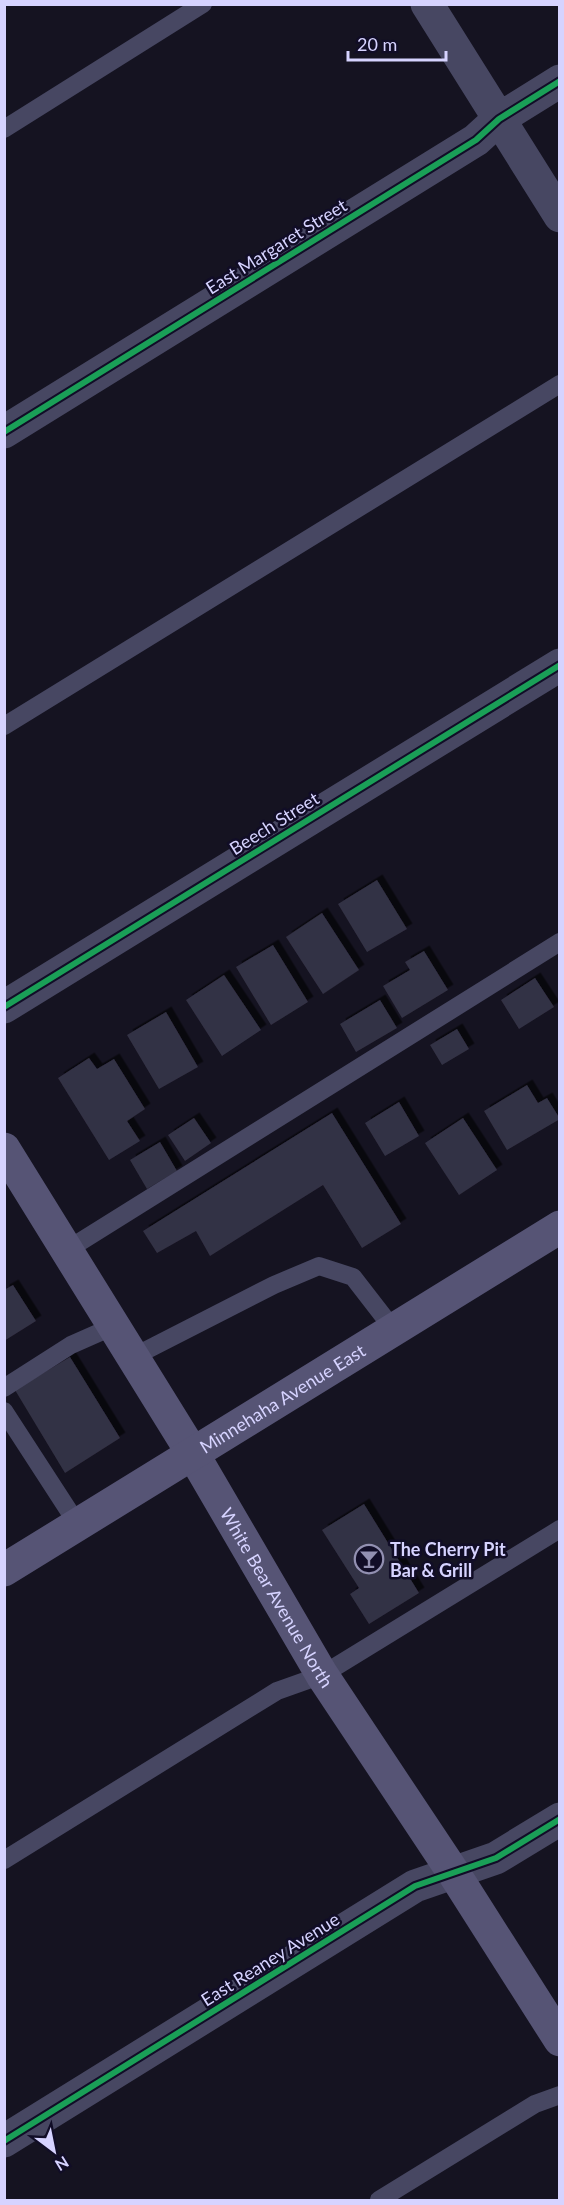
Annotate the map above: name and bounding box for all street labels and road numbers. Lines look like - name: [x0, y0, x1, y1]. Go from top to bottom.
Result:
- street label: East Margaret Street: [201, 193, 351, 298]
- street label: Beech Street: [225, 787, 323, 859]
- street label: Minnehaha Avenue East: [196, 1339, 370, 1458]
- street label: White Bear Avenue North: [216, 1504, 338, 1692]
- street label: East Reaney Avenue: [197, 1908, 343, 2010]

